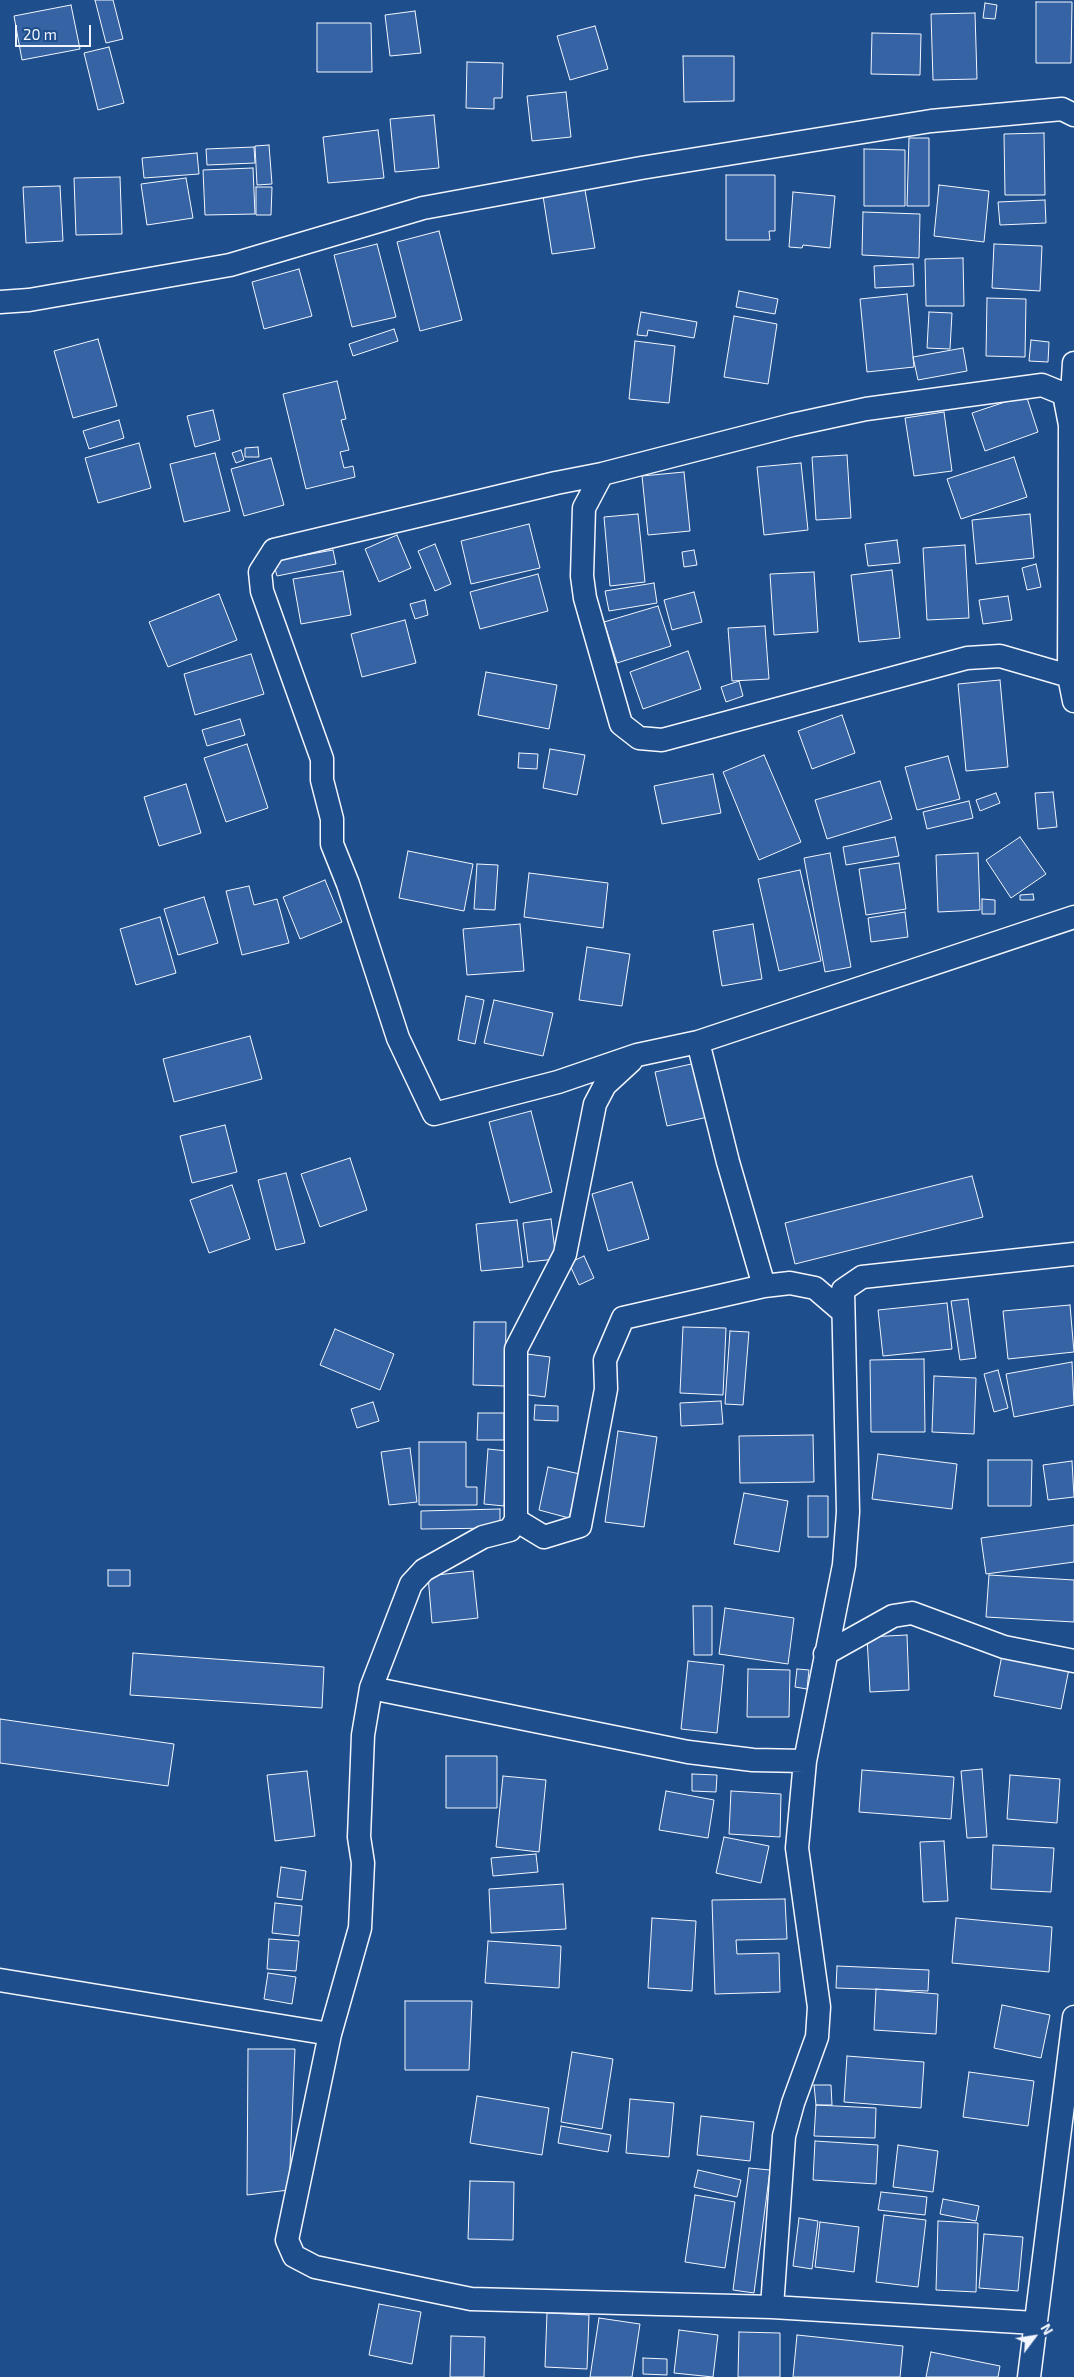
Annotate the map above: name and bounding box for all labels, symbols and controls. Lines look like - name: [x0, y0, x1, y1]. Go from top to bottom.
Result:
- scale bar: [18, 15, 94, 47]
- text: 20 m: [23, 25, 57, 43]
- north arrow: [1009, 2312, 1059, 2362]
- text: N: [1037, 2320, 1057, 2338]

